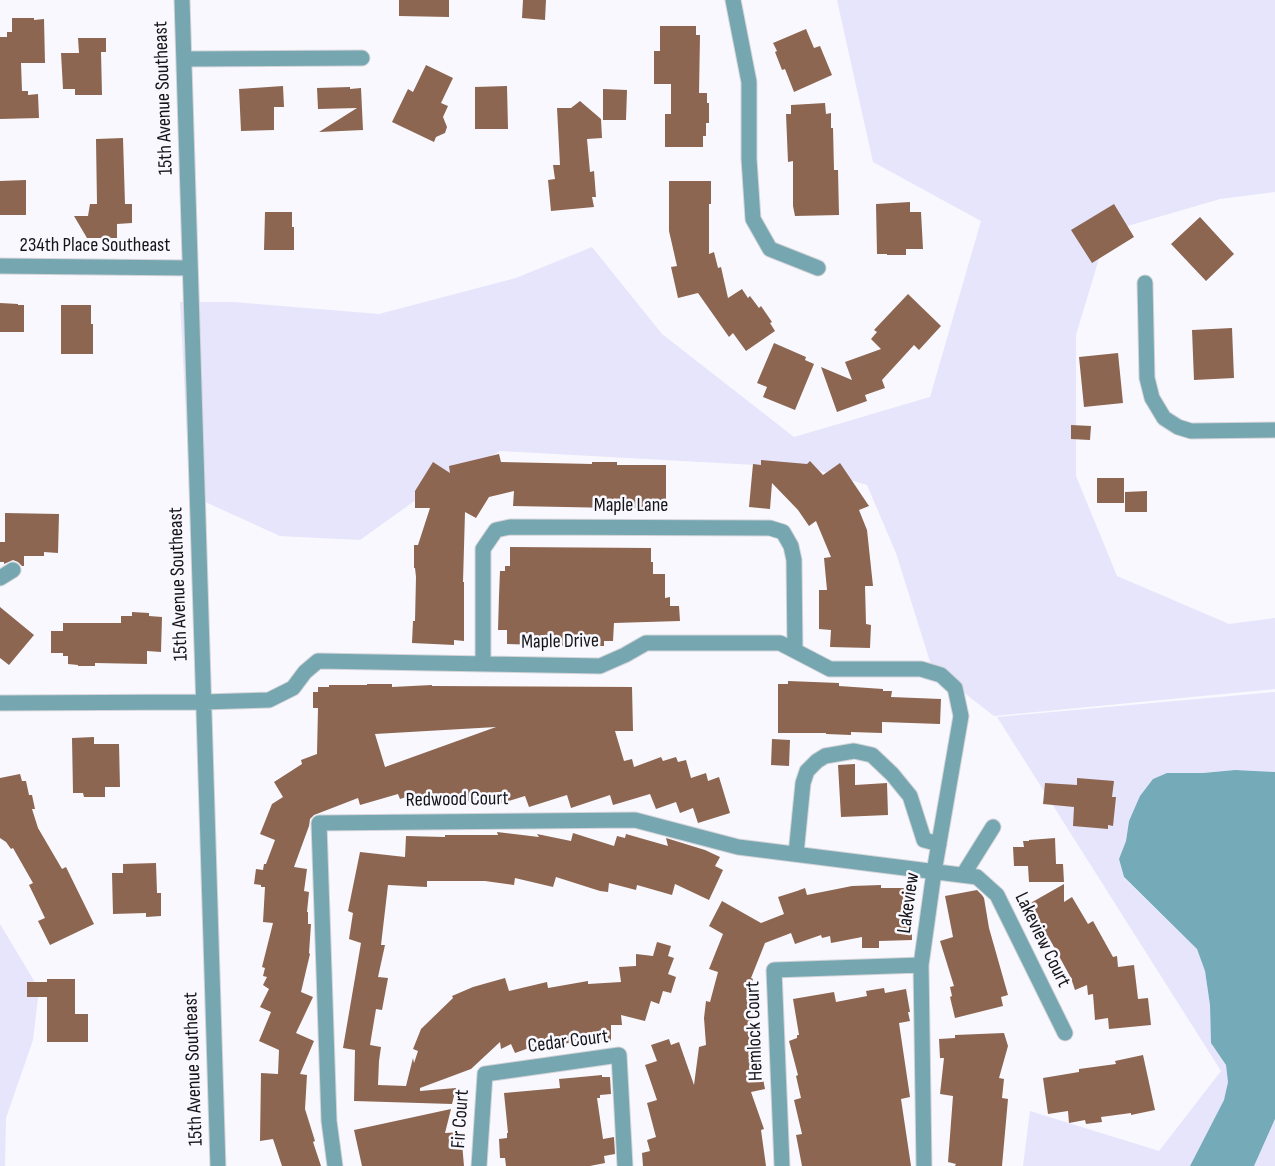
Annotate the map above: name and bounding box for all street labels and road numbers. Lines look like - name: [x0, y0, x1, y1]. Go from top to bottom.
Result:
- street label: 15th Avenue Southeast: [149, 21, 179, 175]
- street label: 234th Place Southeast: [20, 234, 170, 258]
- street label: Maple Lane: [594, 494, 668, 518]
- street label: 15th Avenue Southeast: [164, 507, 194, 661]
- street label: Maple Drive: [521, 629, 599, 655]
- street label: Redwood Court: [405, 787, 509, 813]
- street label: Lakeview: [893, 871, 925, 935]
- street label: Lakeview Court: [1009, 889, 1075, 991]
- street label: Hemlock Court: [741, 981, 769, 1081]
- street label: 15th Avenue Southeast: [179, 992, 209, 1146]
- street label: Cedar Court: [526, 1025, 610, 1059]
- street label: Fir Court: [447, 1089, 475, 1149]

